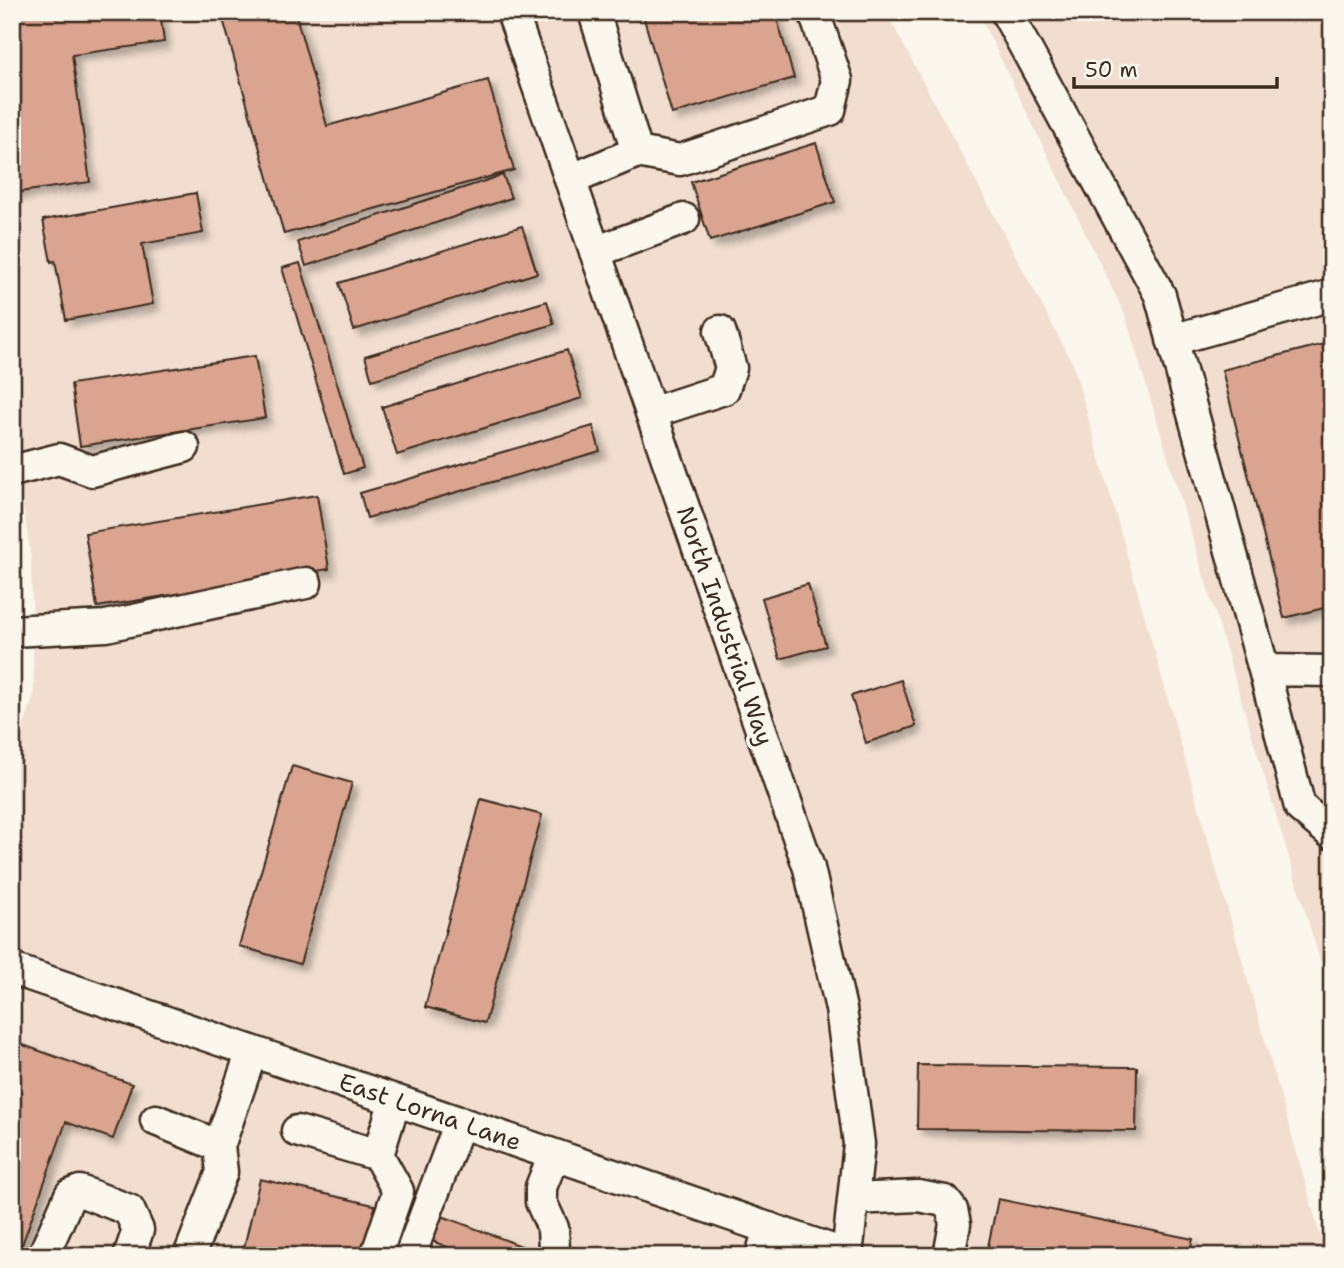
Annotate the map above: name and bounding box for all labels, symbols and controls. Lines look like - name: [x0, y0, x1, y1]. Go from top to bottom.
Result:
- scale bar: [1074, 46, 1278, 90]
- text: 50 m: [1085, 56, 1138, 84]
- street label: North Industrial Way: [669, 502, 781, 750]
- street label: East Lorna Lane: [335, 1066, 525, 1158]

